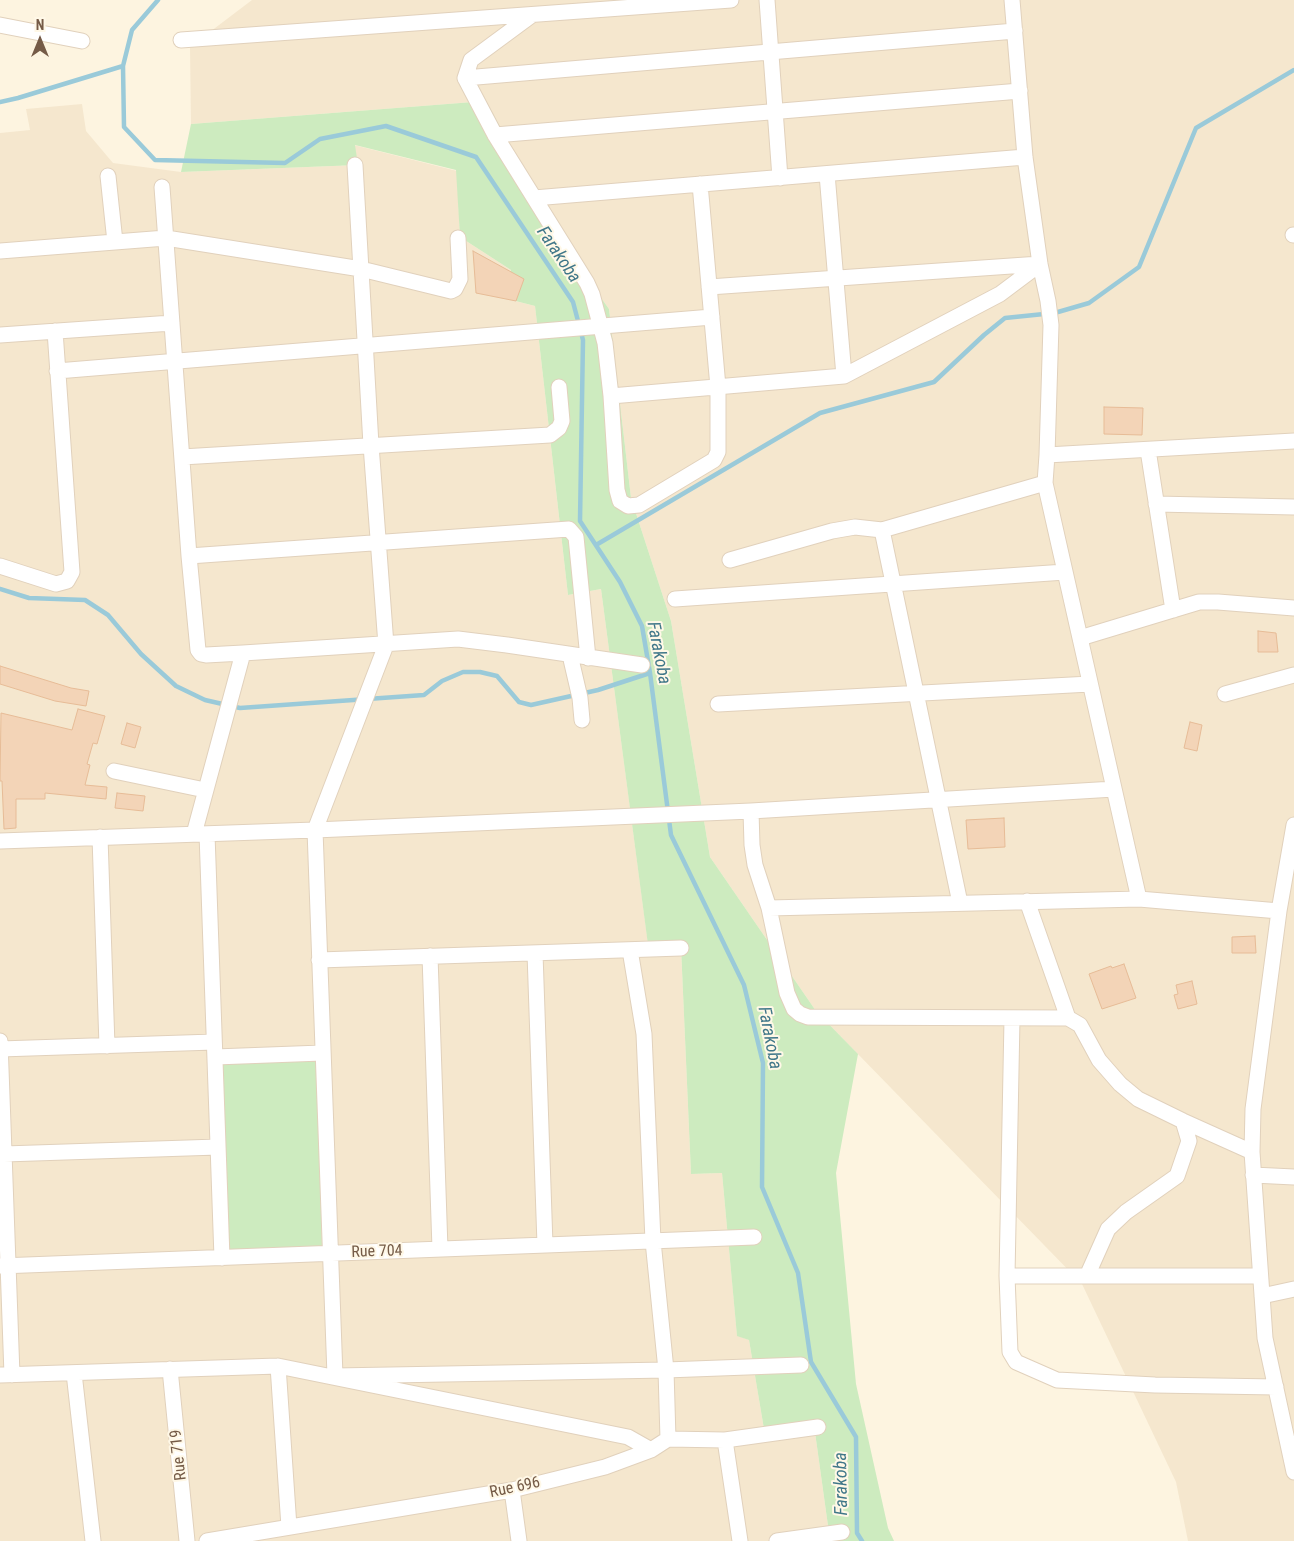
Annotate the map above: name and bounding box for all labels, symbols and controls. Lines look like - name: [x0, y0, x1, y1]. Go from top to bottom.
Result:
- north arrow: [15, 15, 65, 65]
- text: N: [36, 17, 44, 33]
- water label: Farakoba: [531, 223, 585, 287]
- water label: Farakoba: [641, 620, 675, 686]
- water label: Farakoba: [752, 1005, 786, 1071]
- street label: Rue 704: [351, 1242, 403, 1262]
- street label: Rue 719: [167, 1429, 191, 1481]
- water label: Farakoba: [831, 1452, 853, 1516]
- street label: Rue 696: [488, 1473, 542, 1503]

